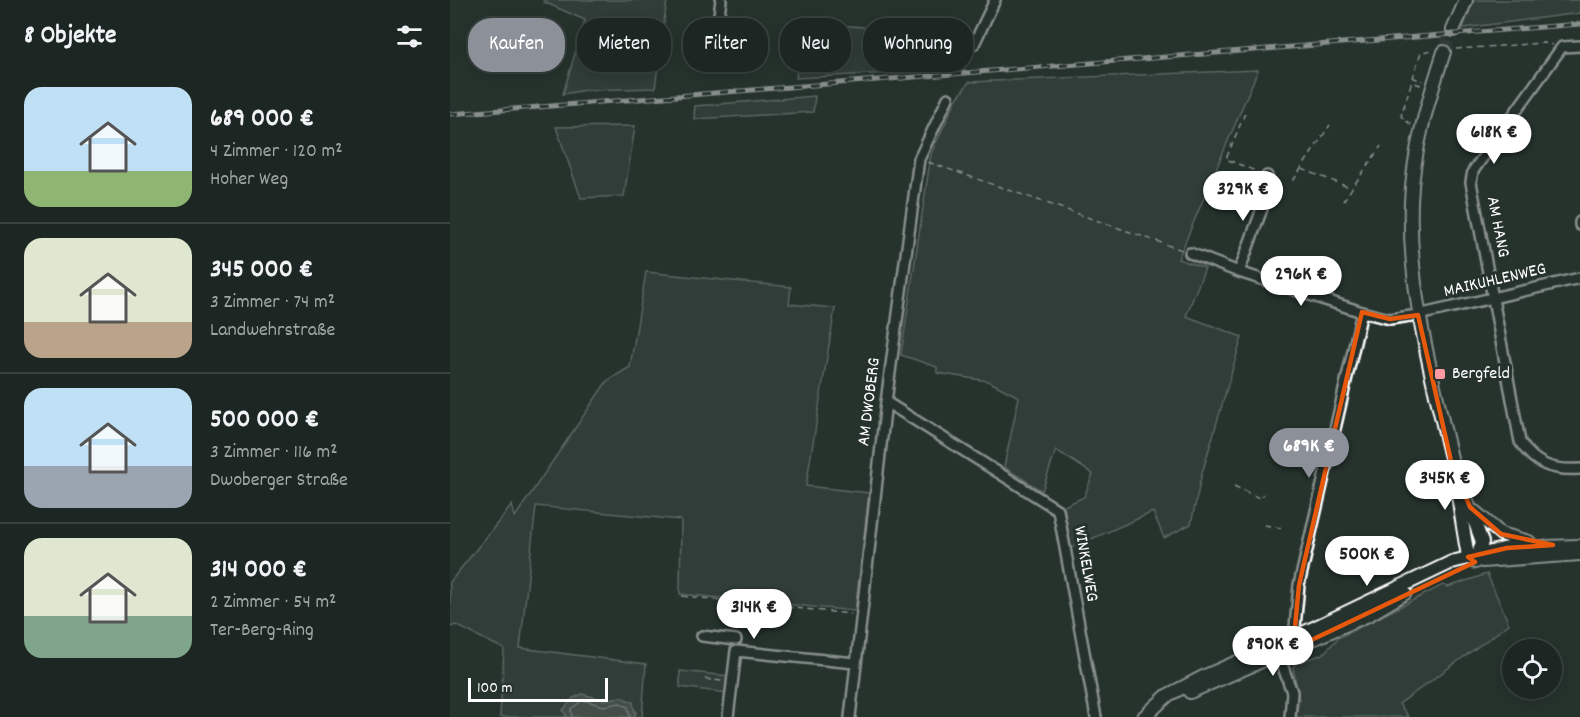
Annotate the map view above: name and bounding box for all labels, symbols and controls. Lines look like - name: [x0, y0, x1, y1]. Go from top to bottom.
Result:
- text: 8 Objekte: [24, 18, 117, 55]
- chip: Kaufen: [468, 18, 565, 72]
- chip: Mieten: [577, 18, 671, 72]
- chip: Filter: [683, 18, 768, 72]
- chip: Neu: [780, 18, 851, 72]
- chip: Wohnung: [863, 18, 973, 72]
- icon: filters: [393, 20, 426, 53]
- text: 689 000 €: [210, 101, 314, 138]
- icon: home: [72, 111, 144, 183]
- pin: 618K €: [1445, 114, 1543, 165]
- text: 618K €: [1470, 119, 1518, 147]
- text: 4 Zimmer · 120 m²: [210, 138, 342, 166]
- text: Hoher Weg: [210, 166, 288, 194]
- pin: 329K €: [1194, 171, 1292, 222]
- text: 329K €: [1217, 176, 1269, 204]
- street label: AM HANG: [1479, 194, 1515, 260]
- text: 345 000 €: [210, 252, 313, 289]
- pin: 296K €: [1252, 256, 1350, 307]
- street label: MAIKUHLENWEG: [1441, 257, 1549, 305]
- text: 296K €: [1275, 261, 1327, 289]
- icon: home: [72, 262, 144, 334]
- text: 3 Zimmer · 74 m²: [210, 289, 335, 317]
- text: Landwehrstraße: [210, 317, 335, 345]
- street label: AM DWOBERG: [852, 356, 888, 448]
- place label: Bergfeld: [1452, 362, 1510, 387]
- marker: Bergfeld: [1433, 367, 1447, 381]
- text: 500 000 €: [210, 402, 319, 439]
- icon: home: [72, 412, 144, 484]
- pin: 689K €: [1260, 428, 1358, 479]
- text: 689K €: [1283, 433, 1335, 461]
- text: 3 Zimmer · 116 m²: [210, 439, 338, 467]
- pin: 345K €: [1396, 460, 1494, 511]
- text: 345K €: [1419, 465, 1471, 493]
- text: Dwoberger Straße: [210, 467, 348, 495]
- street label: WINKELWEG: [1066, 524, 1104, 604]
- pin: 500K €: [1318, 536, 1416, 587]
- text: 500K €: [1339, 541, 1395, 569]
- text: 314 000 €: [210, 552, 307, 589]
- icon: home: [72, 562, 144, 634]
- text: 2 Zimmer · 54 m²: [210, 589, 336, 617]
- pin: 314K €: [705, 589, 803, 640]
- text: 314K €: [731, 594, 777, 622]
- text: Ter-Berg-Ring: [210, 617, 314, 645]
- pin: 890K €: [1224, 626, 1322, 677]
- text: 890K €: [1246, 631, 1300, 659]
- map controls: [1502, 639, 1562, 699]
- button: locate: [1502, 639, 1562, 699]
- scale bar: [468, 675, 608, 702]
- text: 100 m: [477, 677, 513, 700]

